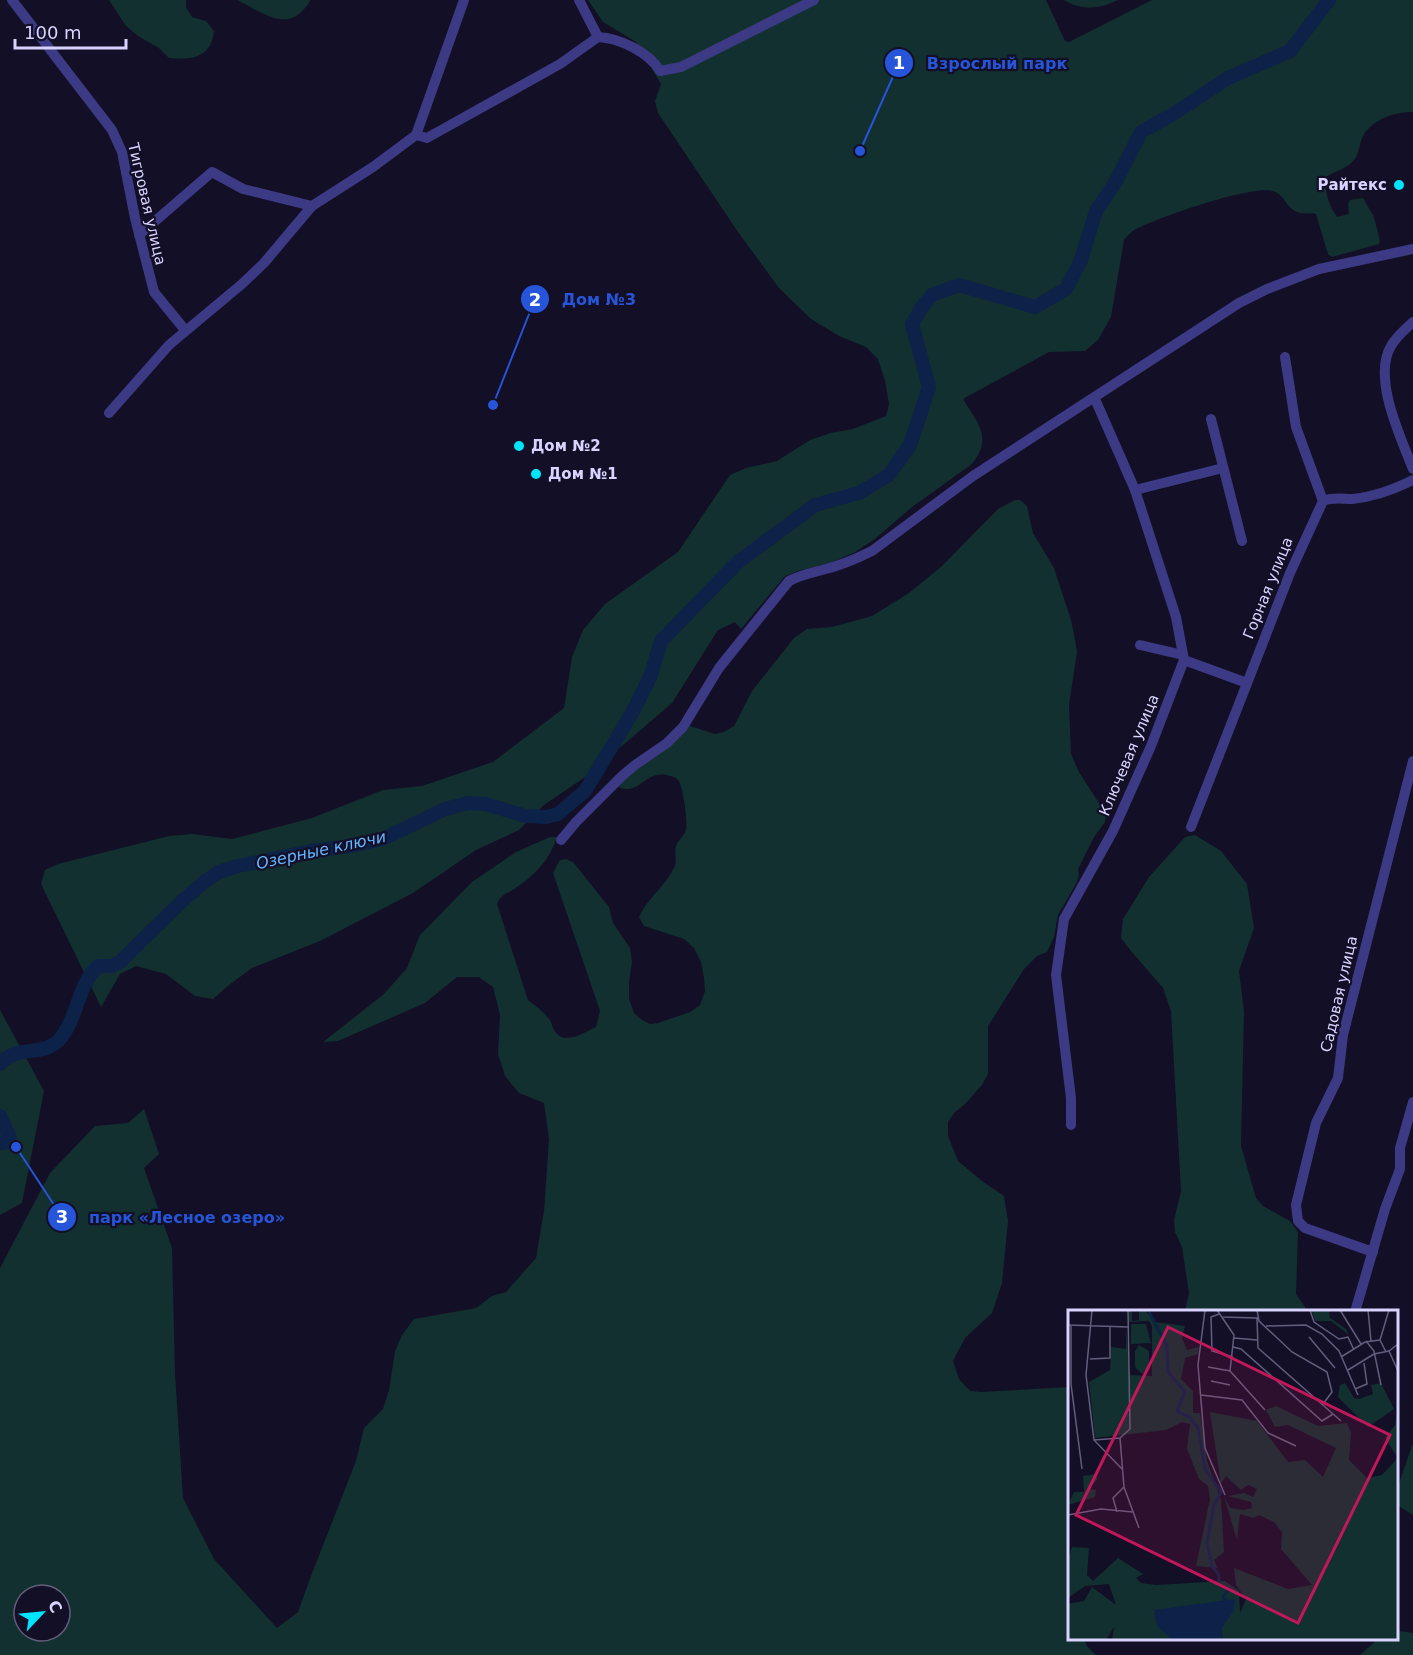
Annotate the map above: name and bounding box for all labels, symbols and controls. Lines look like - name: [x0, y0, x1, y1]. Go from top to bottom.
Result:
- scale bar: [15, 12, 126, 50]
- text: 100 m: [24, 22, 82, 43]
- callout: Взрослый парк: [884, 46, 1079, 80]
- text: 1: [893, 52, 905, 73]
- text: Взрослый парк: [927, 54, 1067, 73]
- street label: Тигровая улица: [124, 140, 170, 267]
- place label: Райтекс: [1317, 176, 1387, 194]
- marker: Райтекс: [1392, 178, 1406, 192]
- callout: Дом №3: [520, 282, 648, 316]
- text: 2: [529, 289, 541, 310]
- text: Дом №3: [562, 290, 636, 309]
- place label: Дом №2: [531, 437, 601, 455]
- marker: Дом №2: [512, 439, 526, 453]
- place label: Дом №1: [548, 465, 618, 483]
- marker: Дом №1: [529, 467, 543, 481]
- street label: Горная улица: [1239, 534, 1297, 642]
- street label: Ключевая улица: [1095, 691, 1163, 819]
- water label: Озерные ключи: [254, 827, 388, 873]
- street label: Садовая улица: [1317, 934, 1361, 1054]
- callout: парк «Лесное озеро»: [47, 1200, 297, 1234]
- text: 3: [56, 1206, 68, 1227]
- text: парк «Лесное озеро»: [89, 1208, 285, 1227]
- inset map: [1068, 1310, 1398, 1640]
- north arrow: [12, 1583, 72, 1643]
- text: С: [44, 1597, 66, 1616]

